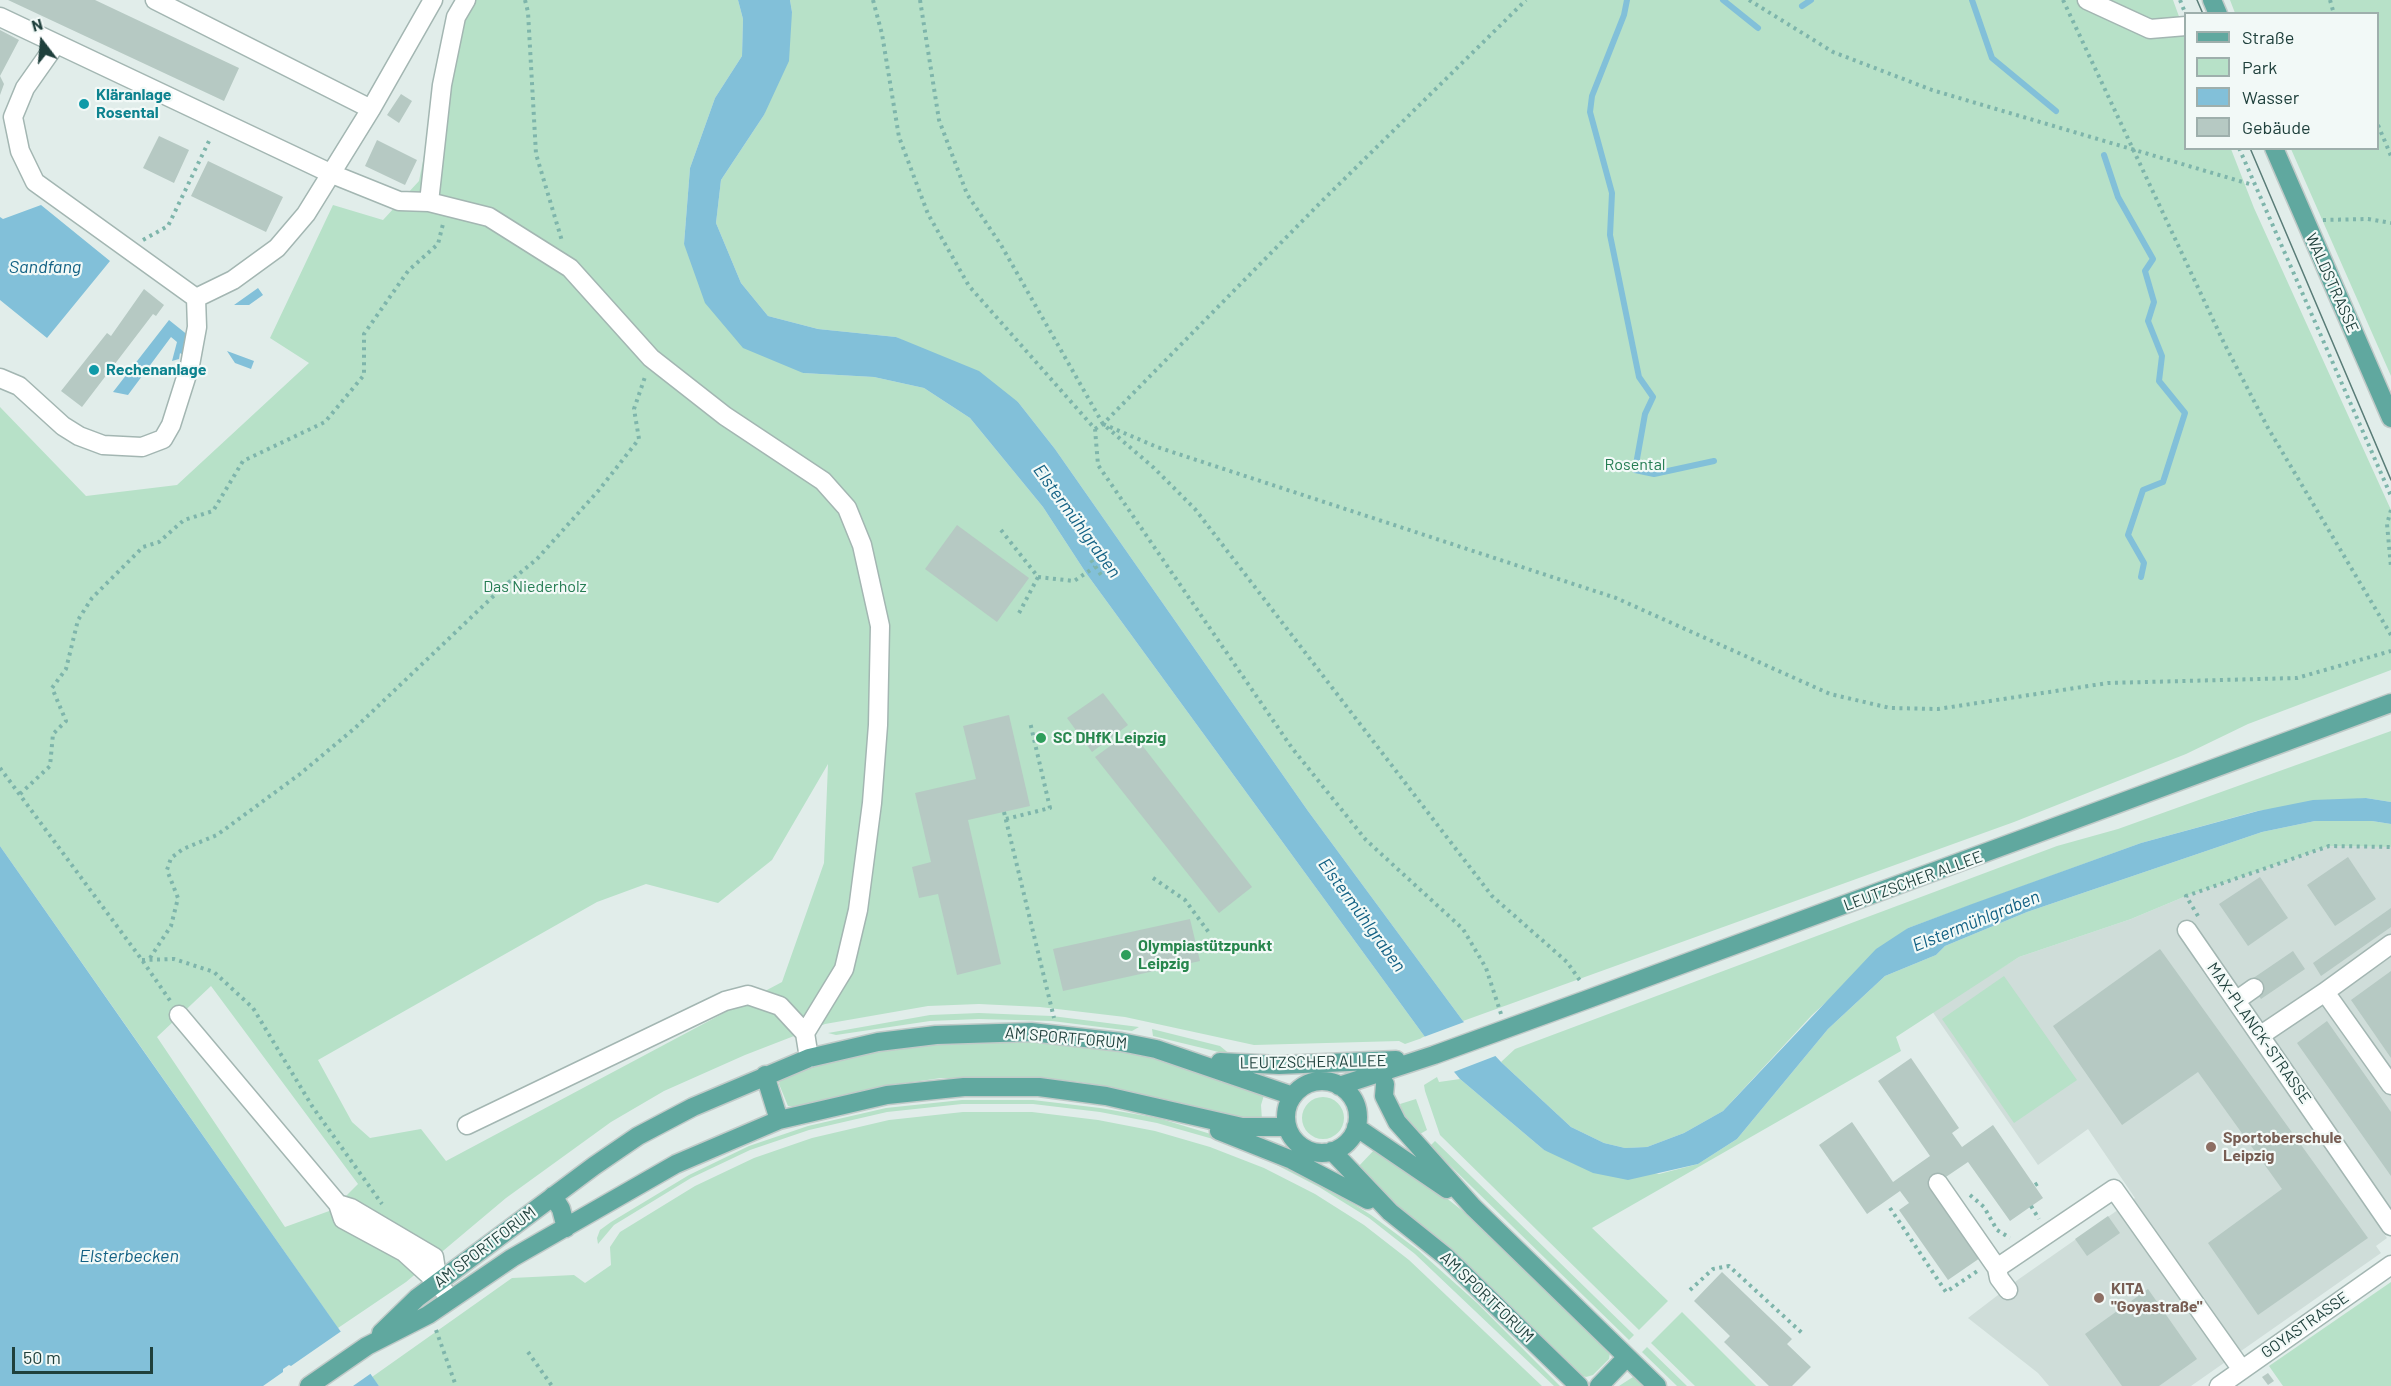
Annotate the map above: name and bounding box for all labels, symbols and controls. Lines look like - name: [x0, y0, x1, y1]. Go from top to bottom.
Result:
- north arrow: [12, 12, 72, 72]
- legend: [2184, 12, 2379, 150]
- text: N: [29, 14, 45, 35]
- text: Straße: [2242, 26, 2294, 48]
- text: Park: [2242, 56, 2277, 78]
- place label: Kläranlage Rosental: [96, 85, 172, 123]
- text: Wasser: [2242, 86, 2299, 108]
- marker: Kläranlage Rosental: [77, 97, 91, 111]
- text: Gebäude: [2242, 116, 2311, 138]
- street label: WALDSTRASSE: [2301, 230, 2363, 336]
- water label: Sandfang: [9, 256, 81, 278]
- place label: Rechenanlage: [106, 360, 206, 380]
- marker: Rechenanlage: [87, 363, 101, 377]
- park label: Rosental: [1605, 455, 1665, 475]
- water label: Elstermühlgraben: [1029, 460, 1125, 582]
- park label: Das Niederholz: [483, 577, 587, 597]
- place label: SC DHfK Leipzig: [1053, 728, 1166, 748]
- marker: SC DHfK Leipzig: [1034, 731, 1048, 745]
- street label: LEUTZSCHER ALLEE: [1841, 847, 1985, 915]
- water label: Elstermühlgraben: [1314, 854, 1410, 976]
- water label: Elstermühlgraben: [1909, 886, 2043, 956]
- place label: Olympiastützpunkt Leipzig: [1138, 936, 1272, 974]
- marker: Olympiastützpunkt Leipzig: [1119, 948, 1133, 962]
- street label: MAX-PLANCK-STRASSE: [2203, 959, 2315, 1107]
- street label: AM SPORTFORUM: [1004, 1023, 1128, 1053]
- street label: LEUTZSCHER ALLEE: [1240, 1051, 1386, 1073]
- place label: Sportoberschule Leipzig: [2223, 1128, 2342, 1166]
- marker: Sportoberschule Leipzig: [2204, 1140, 2218, 1154]
- street label: AM SPORTFORUM: [430, 1202, 540, 1292]
- water label: Elsterbecken: [79, 1245, 179, 1267]
- street label: AM SPORTFORUM: [1436, 1248, 1538, 1346]
- place label: KITA "Goyastraße": [2111, 1279, 2203, 1317]
- street label: GOYASTRASSE: [2258, 1288, 2352, 1362]
- marker: KITA "Goyastraße": [2092, 1291, 2106, 1305]
- scale bar: [15, 1335, 156, 1373]
- text: 50 m: [23, 1346, 61, 1368]

